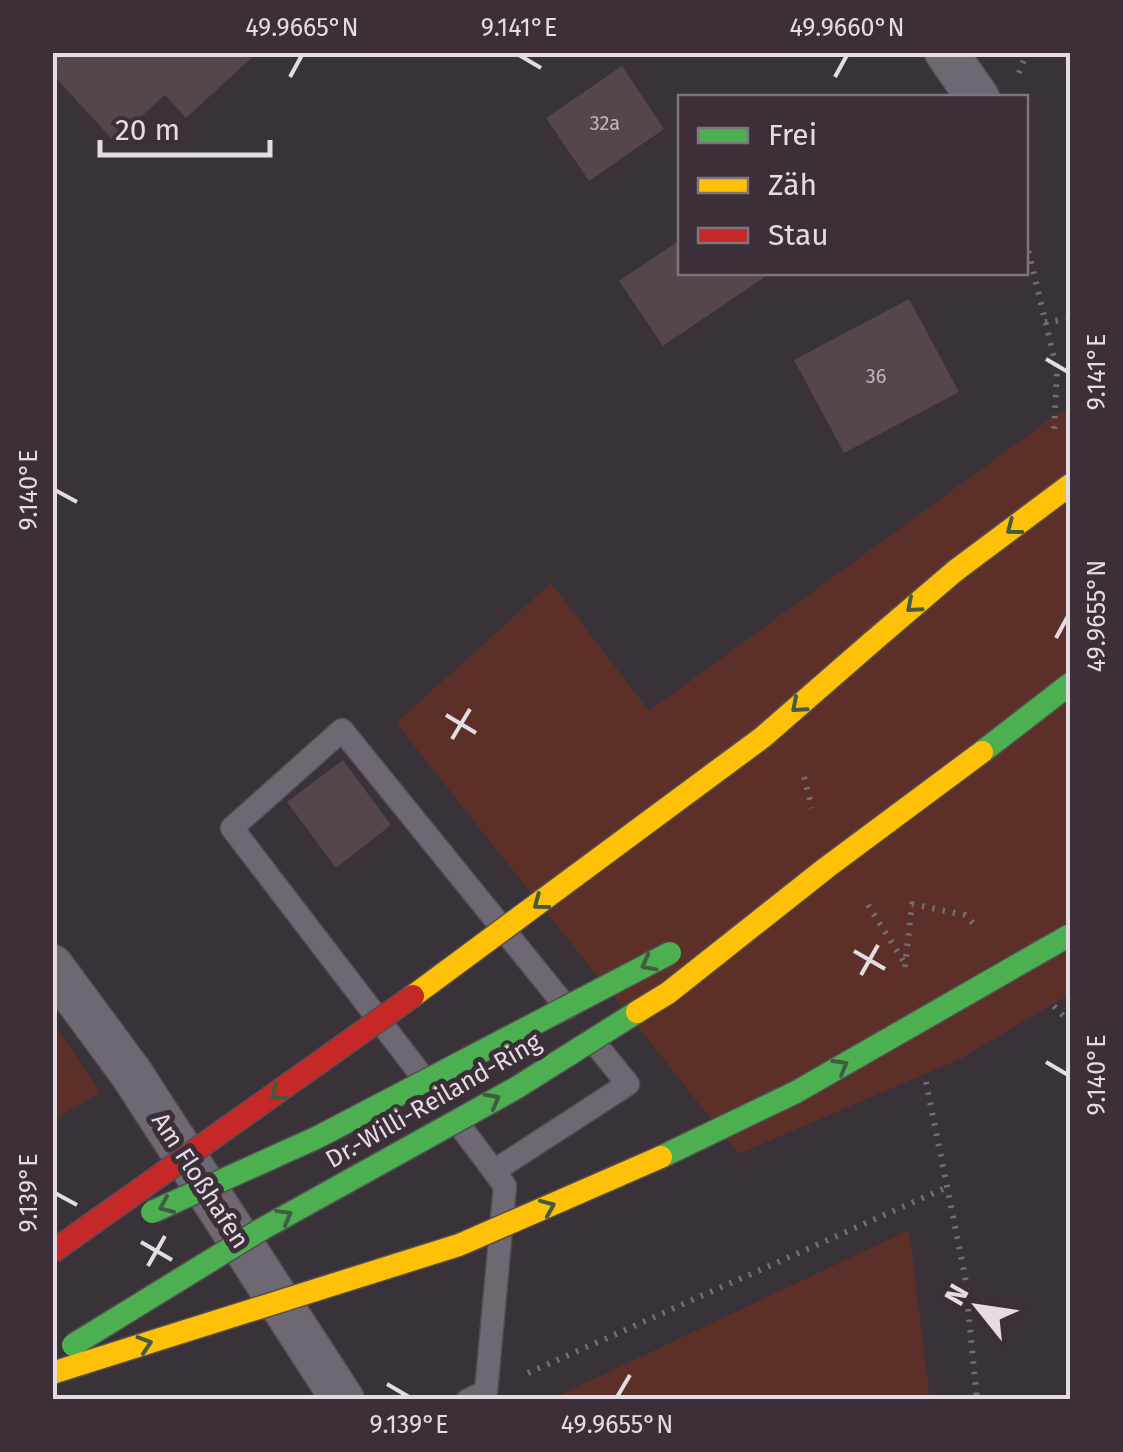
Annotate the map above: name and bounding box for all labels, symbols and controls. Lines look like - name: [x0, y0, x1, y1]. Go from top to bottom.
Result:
- text: 49.9665°N: [245, 13, 359, 43]
- text: 9.141°E: [481, 13, 557, 43]
- text: 49.9660°N: [789, 13, 905, 43]
- scale bar: [100, 95, 270, 157]
- legend: [678, 95, 1028, 275]
- house number: 32a: [590, 111, 620, 135]
- text: 20 m: [115, 112, 180, 148]
- text: Frei: [768, 117, 817, 153]
- text: Zäh: [768, 167, 817, 203]
- text: Stau: [768, 217, 829, 253]
- text: 9.141°E: [1082, 334, 1112, 410]
- house number: 36: [866, 364, 886, 388]
- text: 9.140°E: [14, 449, 44, 531]
- one-way arrow: [1005, 515, 1024, 534]
- text: 49.9655°N: [1082, 560, 1112, 672]
- one-way arrow: [907, 595, 925, 613]
- one-way arrow: [792, 695, 810, 713]
- one-way arrow: [533, 892, 551, 909]
- one-way arrow: [640, 952, 659, 971]
- street label: Dr.-Willi-Reiland-Ring: [320, 1027, 547, 1175]
- text: 9.140°E: [1082, 1034, 1112, 1116]
- one-way arrow: [830, 1059, 848, 1079]
- one-way arrow: [270, 1082, 288, 1100]
- one-way arrow: [482, 1093, 500, 1113]
- street label: Am Floßhafen: [145, 1107, 255, 1254]
- text: 9.139°E: [14, 1153, 44, 1233]
- one-way arrow: [158, 1193, 176, 1213]
- one-way arrow: [538, 1198, 556, 1218]
- one-way arrow: [274, 1208, 292, 1228]
- north arrow: [928, 1257, 1028, 1357]
- text: N: [938, 1278, 976, 1311]
- one-way arrow: [136, 1335, 153, 1356]
- text: 9.139°E: [369, 1410, 449, 1440]
- text: 49.9655°N: [561, 1410, 673, 1440]

